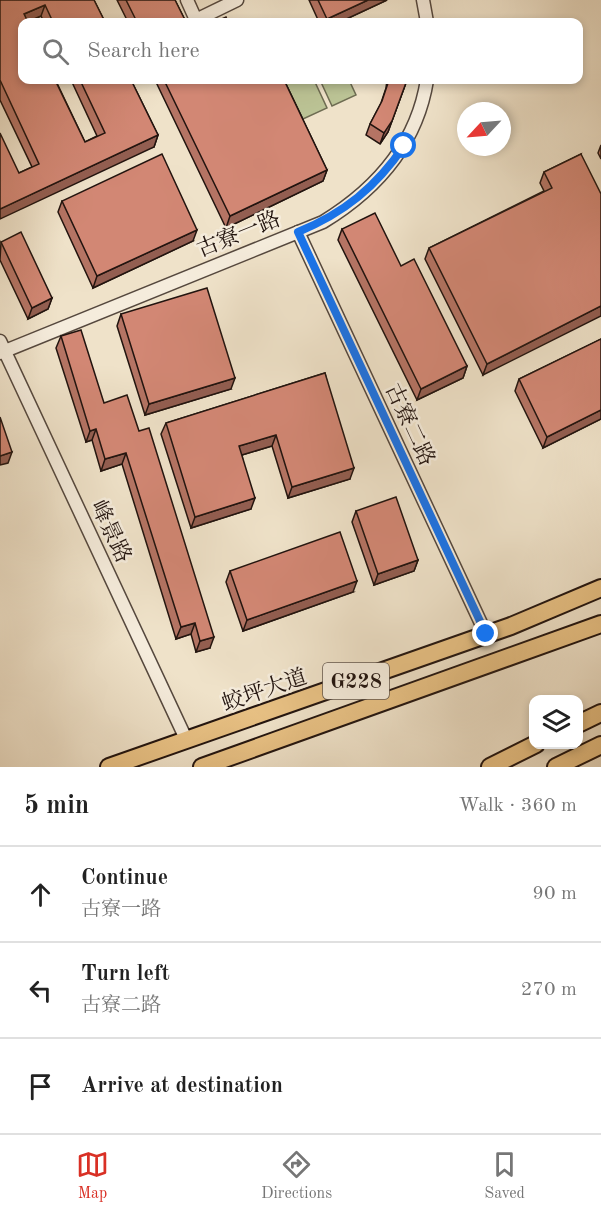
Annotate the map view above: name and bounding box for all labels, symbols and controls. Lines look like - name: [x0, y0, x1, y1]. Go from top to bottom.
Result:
- search box: [18, 18, 583, 84]
- icon: search: [39, 35, 72, 68]
- text: Search here: [87, 40, 200, 62]
- north arrow: [457, 102, 511, 156]
- route start: [390, 132, 416, 158]
- street label: 古寮一路: [193, 206, 284, 262]
- street label: 古寮二路: [381, 379, 440, 469]
- street label: 峰景路: [86, 496, 136, 566]
- route end: [472, 620, 498, 646]
- road number: G228: [323, 663, 389, 699]
- street label: 蛟坪大道: [219, 664, 310, 716]
- map controls: [529, 695, 583, 749]
- button: layers: [529, 695, 583, 749]
- text: 5 min: [24, 793, 89, 819]
- text: Walk · 360 m: [458, 796, 577, 816]
- text: Continue: [81, 867, 168, 889]
- icon: ahead: [24, 878, 57, 911]
- text: 90 m: [532, 884, 577, 904]
- text: 古寮一路: [81, 900, 161, 920]
- text: Turn left: [81, 963, 170, 985]
- icon: left: [24, 974, 57, 1007]
- text: 270 m: [521, 980, 577, 1000]
- text: 古寮二路: [81, 996, 161, 1016]
- icon: arrive: [24, 1070, 57, 1103]
- text: Arrive at destination: [81, 1075, 283, 1097]
- tab: Map: [76, 1148, 109, 1204]
- tab: Directions: [261, 1148, 332, 1204]
- tab: Saved: [484, 1148, 525, 1204]

